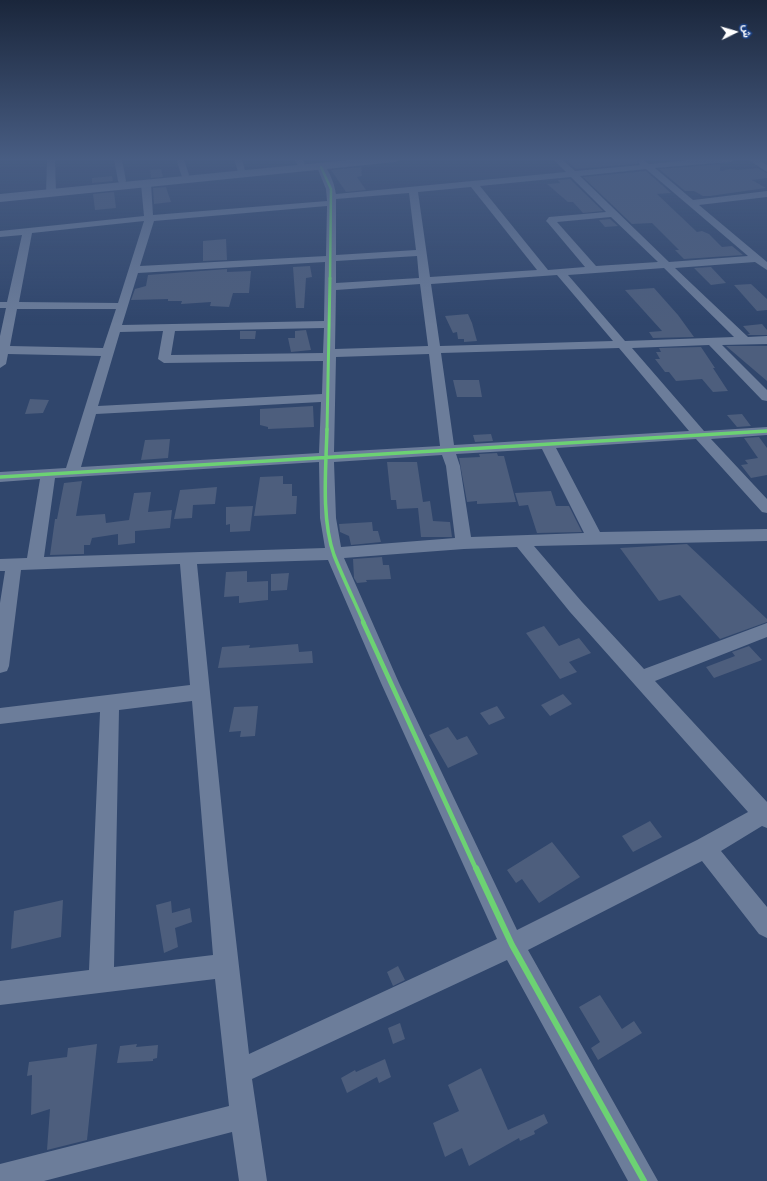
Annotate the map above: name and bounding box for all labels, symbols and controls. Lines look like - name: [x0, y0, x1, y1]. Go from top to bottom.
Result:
- north arrow: [715, 12, 755, 52]
- text: ش: [739, 24, 755, 38]

